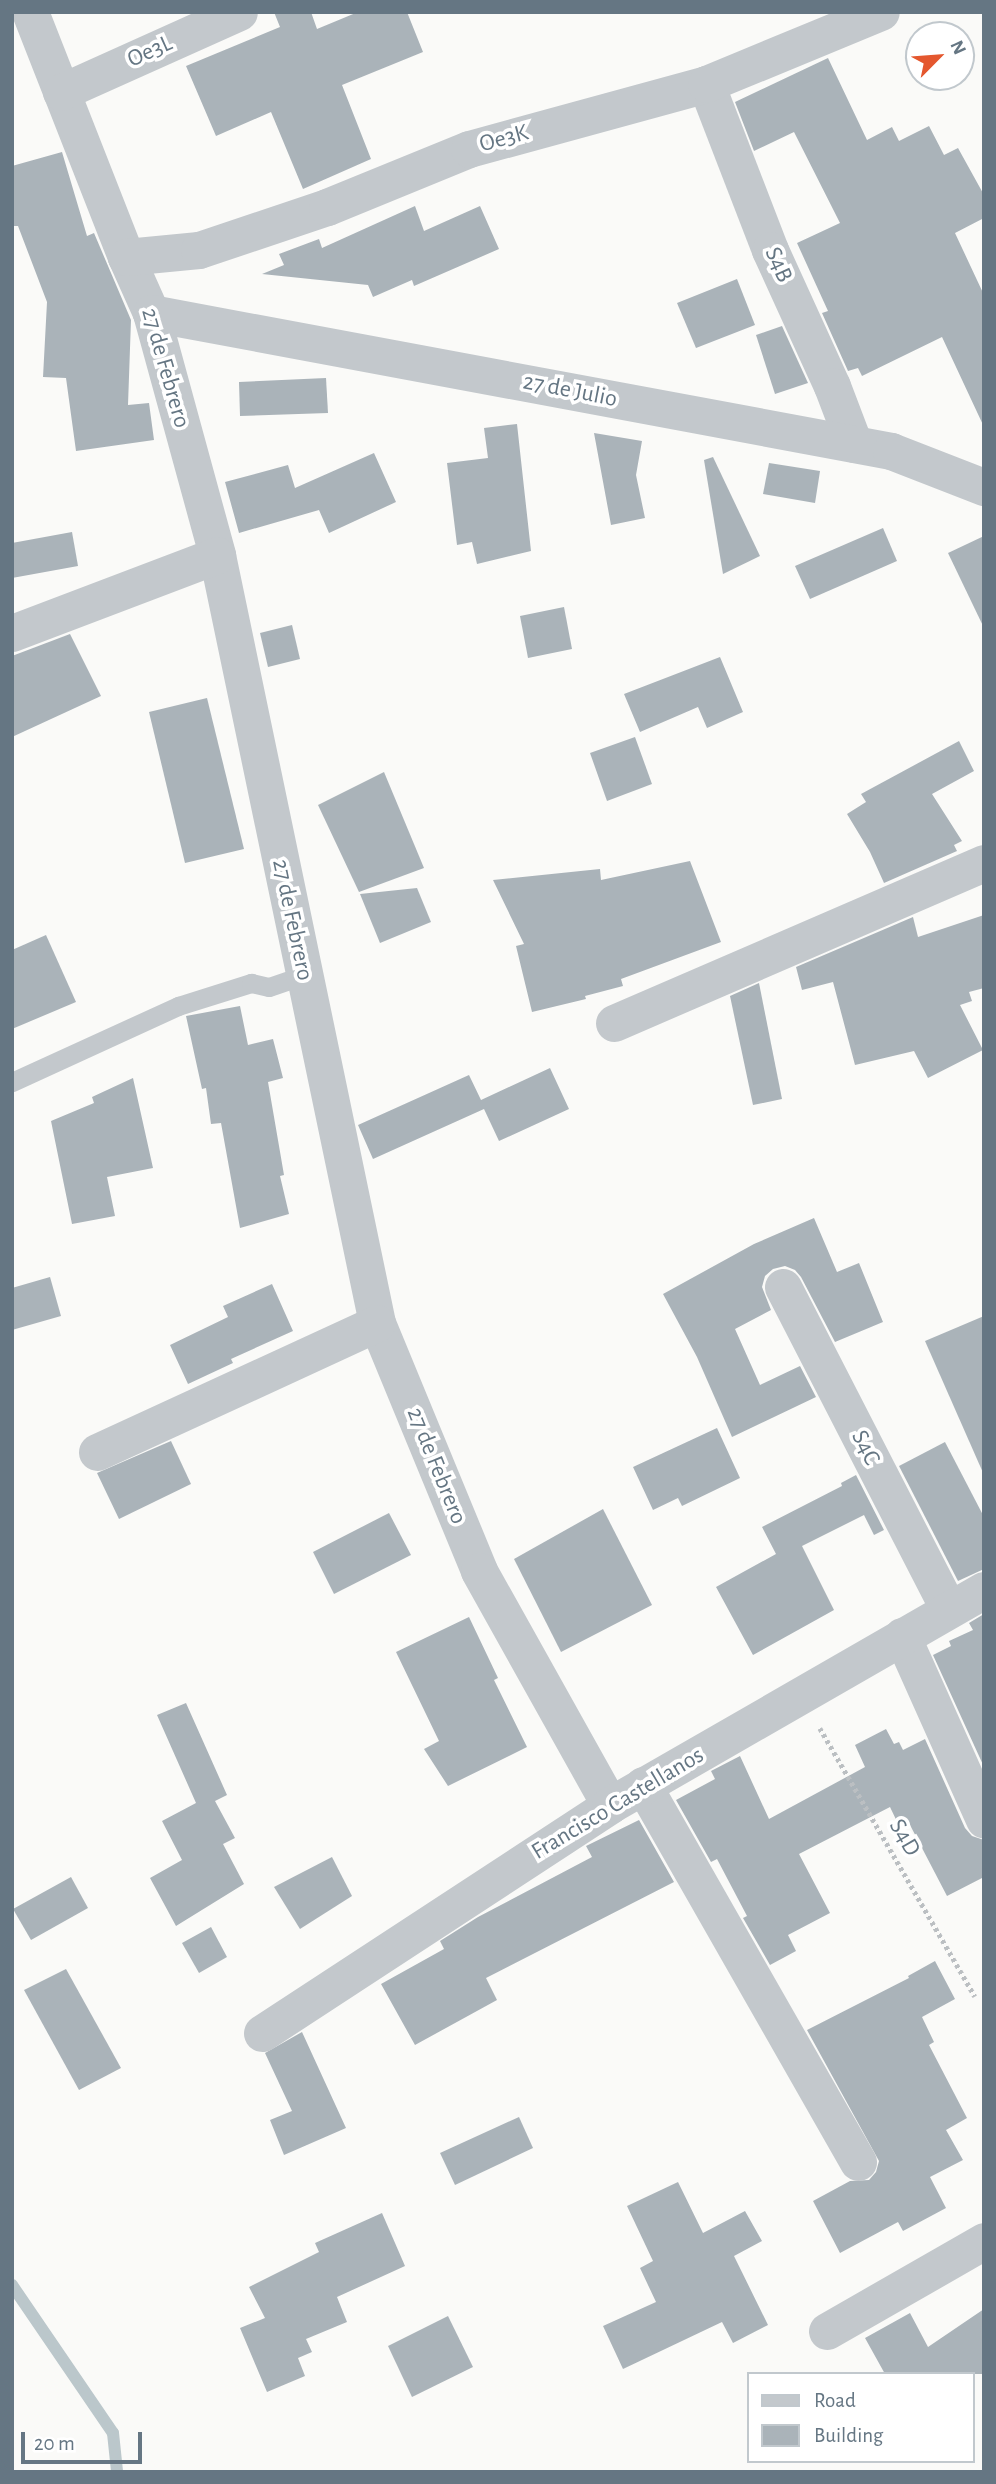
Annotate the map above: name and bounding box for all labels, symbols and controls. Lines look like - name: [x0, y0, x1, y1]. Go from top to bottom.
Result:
- north arrow: [905, 21, 975, 91]
- street label: Oe3L: [123, 29, 177, 75]
- text: N: [946, 38, 969, 58]
- street label: Oe3K: [476, 119, 532, 159]
- street label: S4B: [758, 243, 798, 287]
- street label: 27 de Febrero: [134, 305, 196, 431]
- street label: 27 de Julio: [520, 368, 620, 414]
- street label: 27 de Febrero: [265, 857, 319, 983]
- street label: 27 de Febrero: [400, 1403, 472, 1529]
- street label: S4C: [844, 1426, 886, 1470]
- street label: Francisco Castellanos: [527, 1741, 709, 1867]
- street label: S4D: [882, 1814, 926, 1862]
- legend: [748, 2372, 975, 2463]
- text: Road: [814, 2390, 856, 2411]
- scale bar: [24, 2418, 145, 2462]
- text: Building: [814, 2425, 883, 2446]
- text: 20 m: [34, 2433, 75, 2454]

